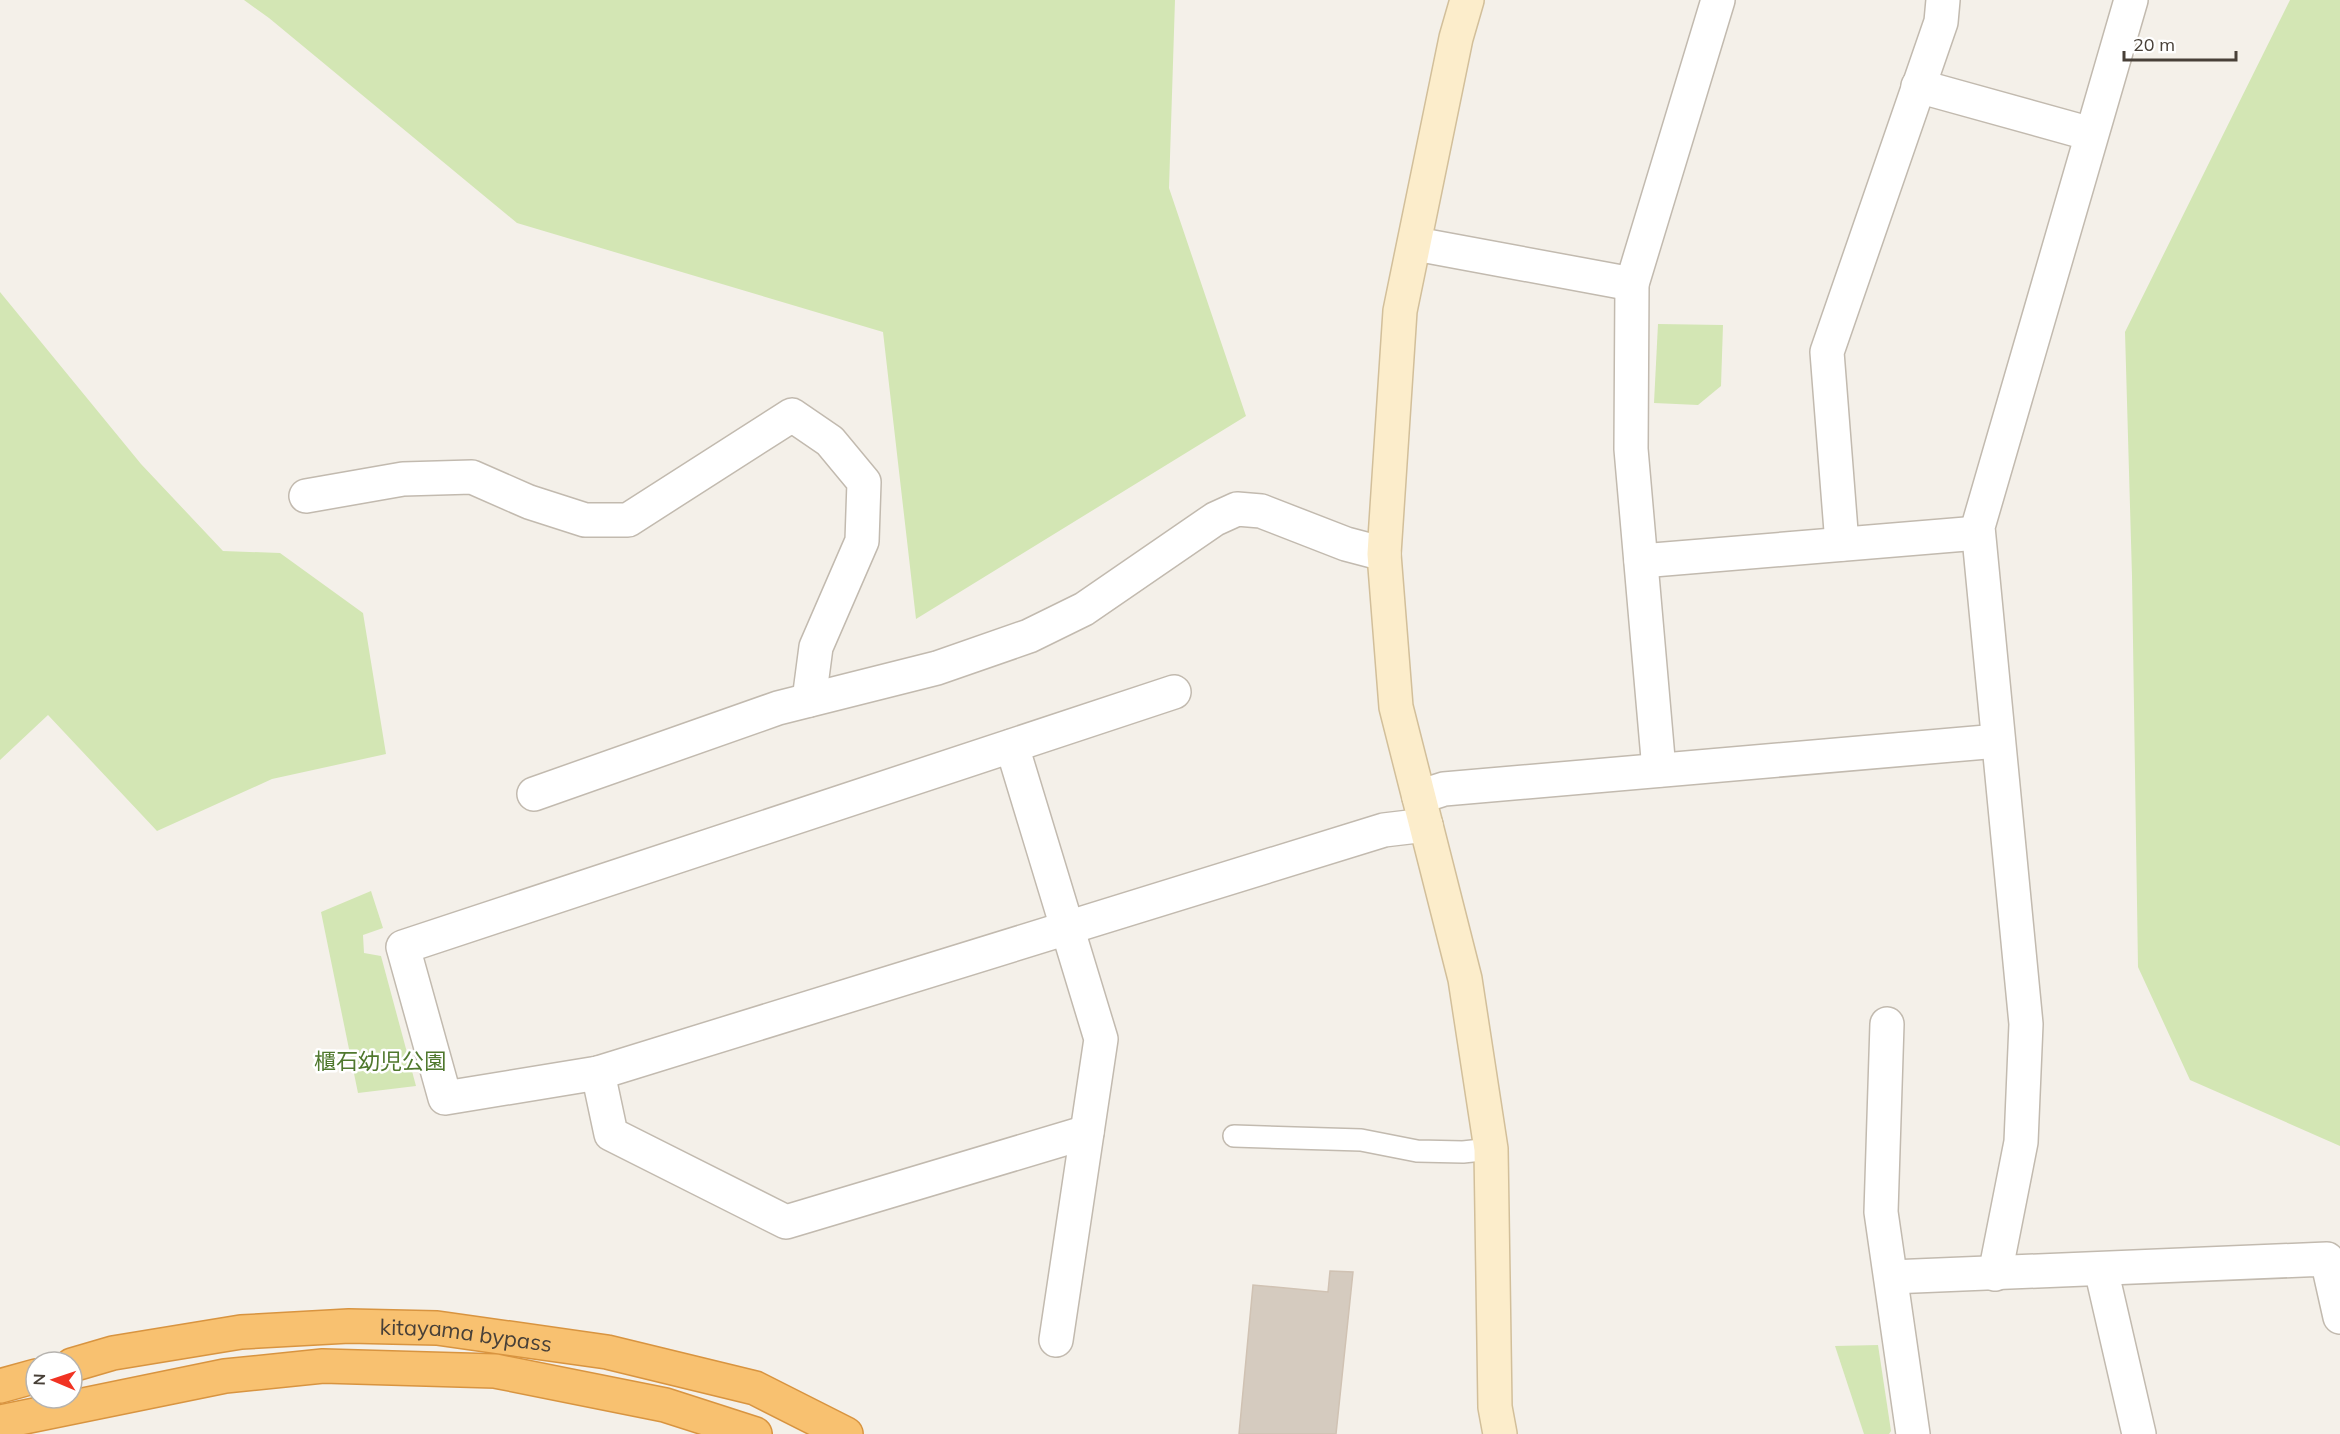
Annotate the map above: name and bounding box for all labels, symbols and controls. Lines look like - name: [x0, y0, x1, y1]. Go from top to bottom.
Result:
- scale bar: [2124, 24, 2236, 62]
- text: 20 m: [2133, 33, 2175, 56]
- park label: 櫃石幼児公園: [314, 1047, 446, 1075]
- street label: kitayama bypass: [379, 1313, 554, 1358]
- north arrow: [24, 1350, 84, 1410]
- text: N: [29, 1373, 49, 1386]

